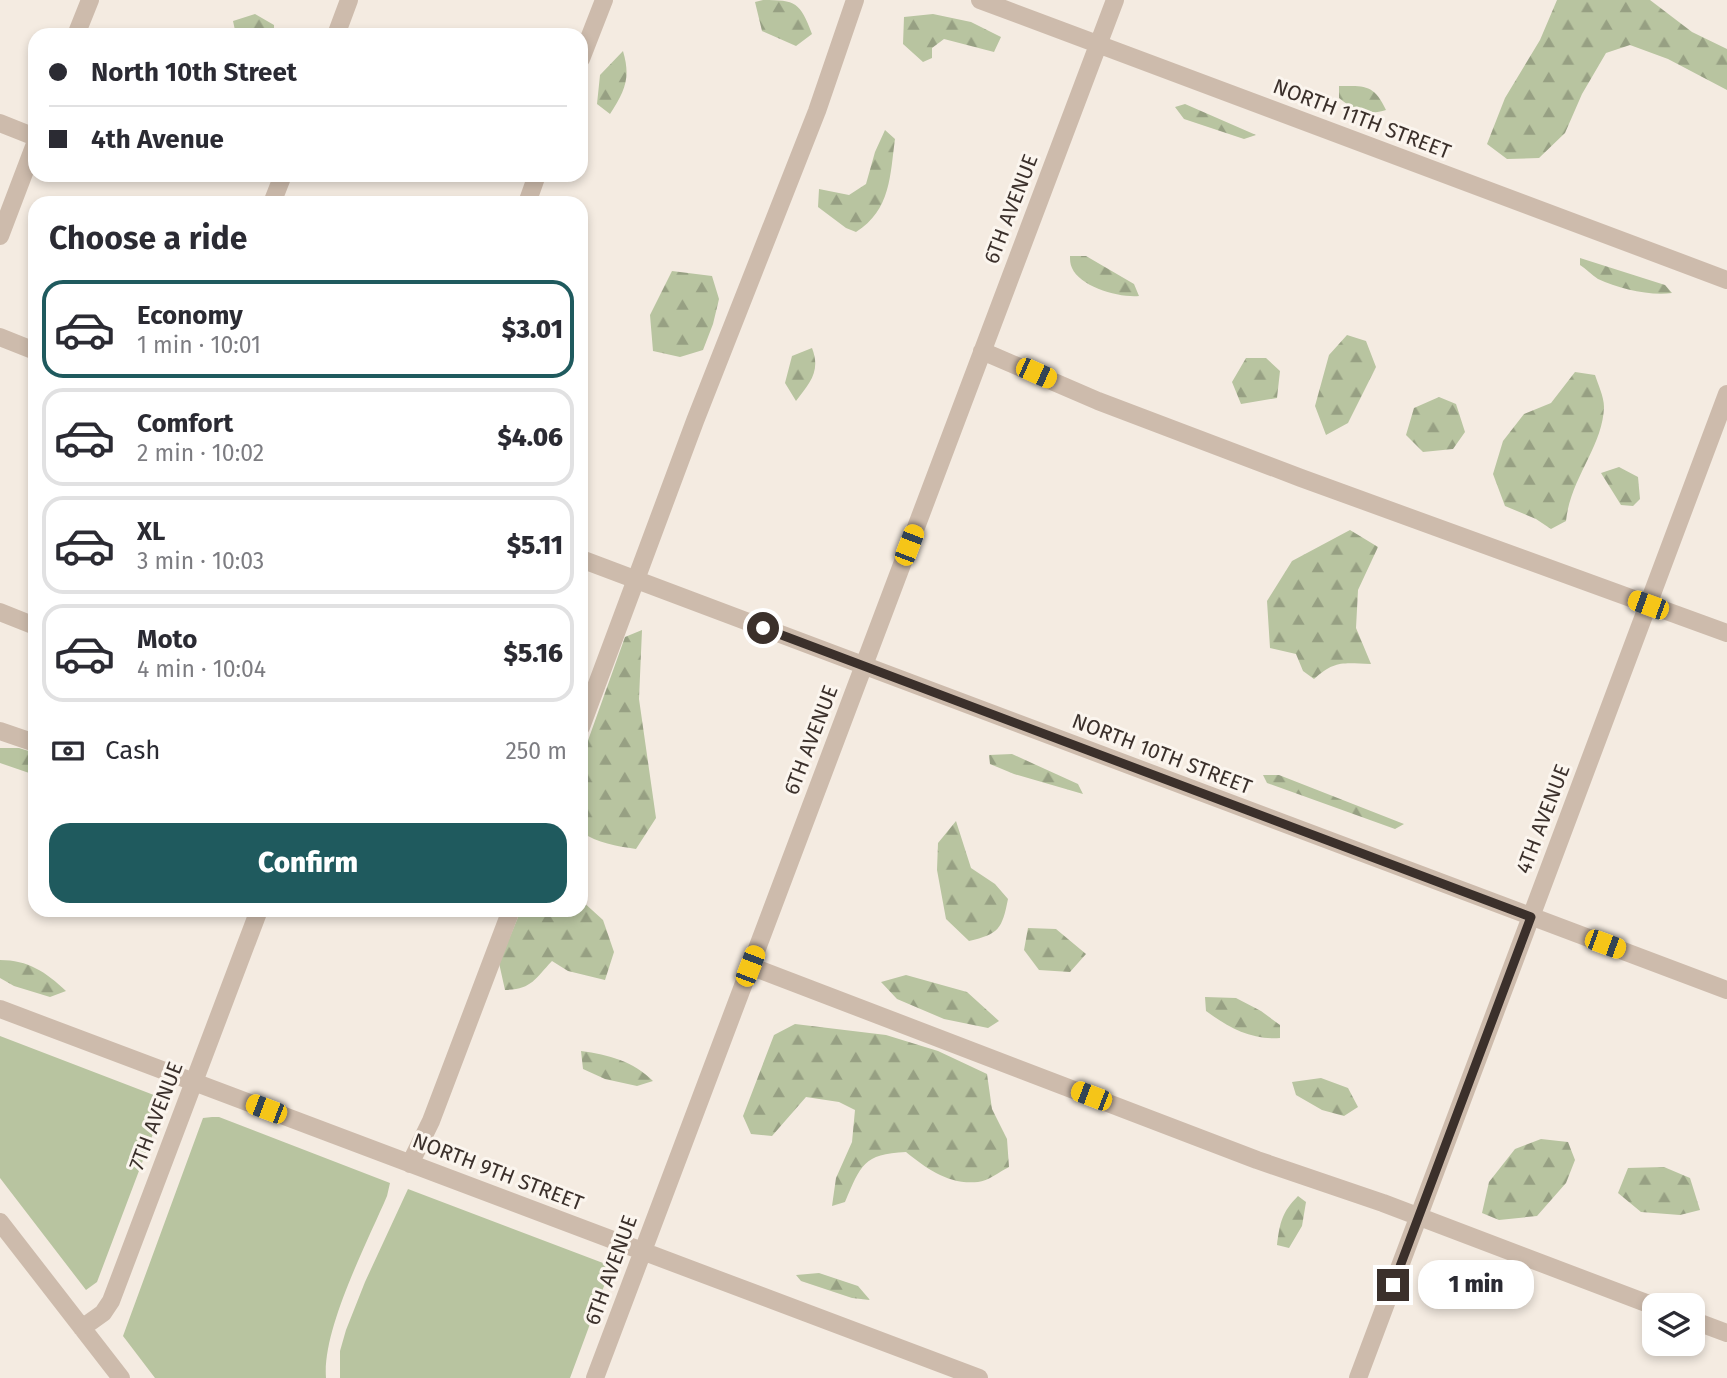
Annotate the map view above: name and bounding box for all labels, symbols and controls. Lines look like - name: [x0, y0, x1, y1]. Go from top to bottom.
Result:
- text: North 10th Street: [91, 57, 297, 88]
- street label: NORTH 11TH STREET: [1269, 73, 1455, 165]
- text: 4th Avenue: [91, 124, 224, 155]
- street label: 6TH AVENUE: [978, 151, 1044, 267]
- text: Choose a ride: [49, 219, 247, 257]
- icon: car: [53, 298, 116, 361]
- text: Economy: [137, 300, 243, 331]
- text: $3.01: [502, 314, 563, 345]
- text: 1 min · 10:01: [137, 331, 261, 359]
- car: [1013, 355, 1060, 391]
- icon: car: [53, 406, 116, 469]
- text: Comfort: [137, 408, 233, 439]
- text: $4.06: [497, 422, 563, 453]
- text: 2 min · 10:02: [137, 439, 264, 467]
- icon: car: [53, 514, 116, 577]
- text: XL: [137, 516, 165, 547]
- car: [892, 522, 927, 568]
- text: $5.11: [507, 530, 563, 561]
- text: 3 min · 10:03: [137, 547, 264, 575]
- car: [1625, 588, 1672, 622]
- route start: [747, 612, 779, 644]
- icon: car: [53, 622, 116, 685]
- text: Moto: [137, 624, 197, 655]
- text: $5.16: [504, 638, 563, 669]
- text: 4 min · 10:04: [137, 655, 266, 683]
- street label: 6TH AVENUE: [778, 682, 844, 798]
- street label: NORTH 10TH STREET: [1068, 708, 1256, 800]
- icon: cash: [49, 732, 87, 770]
- text: Cash: [105, 735, 161, 766]
- text: 250 m: [505, 737, 567, 765]
- street label: 4TH AVENUE: [1510, 761, 1576, 877]
- button: Confirm: [49, 823, 567, 903]
- car: [1582, 927, 1629, 961]
- car: [733, 943, 768, 989]
- street label: 7TH AVENUE: [123, 1058, 189, 1174]
- car: [1068, 1079, 1115, 1113]
- car: [243, 1092, 290, 1126]
- street label: NORTH 9TH STREET: [409, 1127, 587, 1217]
- street label: 6TH AVENUE: [579, 1212, 643, 1328]
- callout: 1 min: [1418, 1260, 1533, 1310]
- route end: [1377, 1269, 1409, 1301]
- text: 1 min: [1448, 1270, 1504, 1298]
- map controls: [1642, 1293, 1705, 1356]
- button: layers: [1642, 1293, 1705, 1356]

